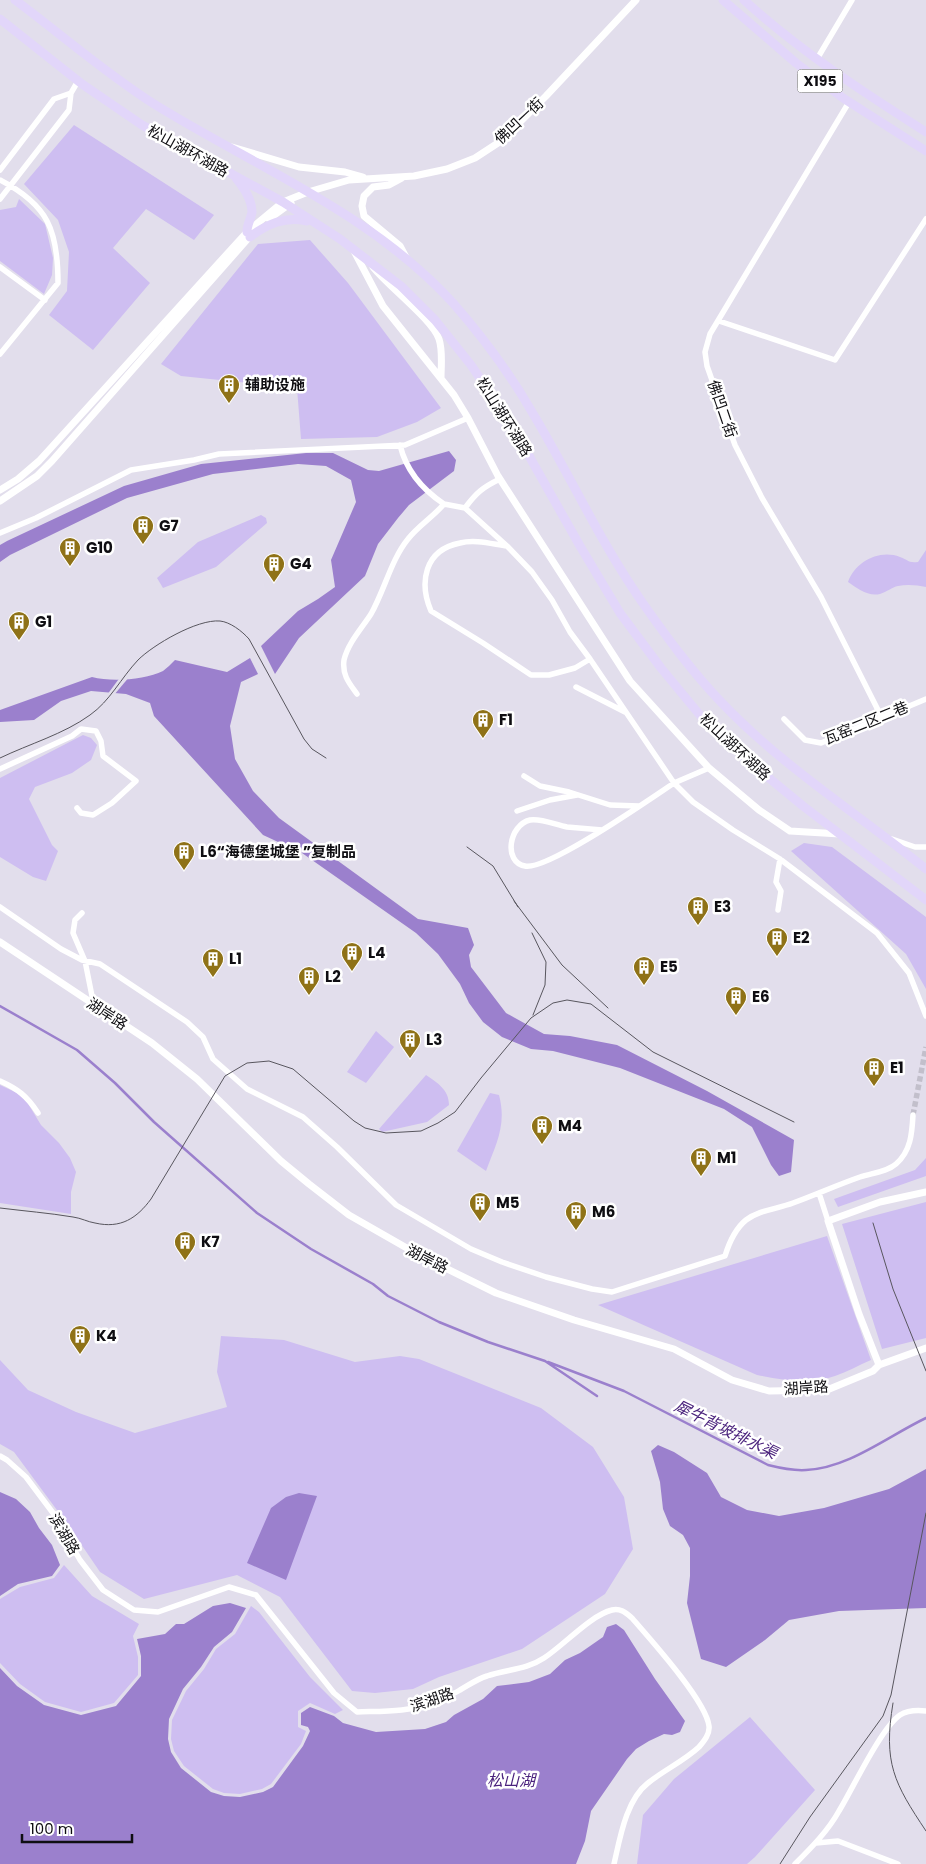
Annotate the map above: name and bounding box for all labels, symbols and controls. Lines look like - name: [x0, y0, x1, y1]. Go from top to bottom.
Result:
- road number: X195: [798, 70, 842, 92]
- street label: 佛凹一街: [490, 92, 548, 149]
- street label: 松山湖环湖路: [144, 120, 233, 182]
- building icon: 辅助设施: [217, 373, 241, 404]
- street label: 松山湖环湖路: [472, 373, 537, 460]
- place label: 辅助设施: [245, 374, 305, 395]
- street label: 佛凹二街: [703, 377, 742, 441]
- building icon: G7: [131, 514, 155, 545]
- place label: G7: [159, 515, 178, 536]
- building icon: G10: [58, 536, 82, 567]
- place label: G10: [86, 537, 113, 558]
- building icon: G4: [262, 552, 286, 583]
- place label: G4: [290, 553, 312, 574]
- building icon: G1: [7, 610, 31, 641]
- place label: G1: [35, 611, 52, 632]
- street label: 瓦窑二区二巷: [820, 696, 911, 749]
- building icon: F1: [471, 708, 495, 739]
- street label: 松山湖环湖路: [695, 708, 775, 785]
- place label: F1: [499, 709, 513, 730]
- building icon: L6“海德堡城堡 ”复制品: [172, 840, 196, 871]
- place label: L6“海德堡城堡 ”复制品: [200, 841, 356, 862]
- building icon: E3: [686, 895, 710, 926]
- place label: E3: [714, 896, 731, 917]
- building icon: E2: [765, 926, 789, 957]
- place label: E2: [793, 927, 810, 948]
- building icon: L4: [340, 941, 364, 972]
- place label: L4: [368, 942, 385, 963]
- building icon: L1: [201, 947, 225, 978]
- place label: L1: [229, 948, 242, 969]
- building icon: E5: [632, 955, 656, 986]
- place label: E5: [660, 956, 678, 977]
- building icon: L2: [297, 965, 321, 996]
- place label: L2: [325, 966, 341, 987]
- building icon: E6: [724, 985, 748, 1016]
- place label: E6: [752, 986, 770, 1007]
- street label: 湖岸路: [83, 993, 132, 1035]
- building icon: L3: [398, 1028, 422, 1059]
- place label: L3: [426, 1029, 442, 1050]
- building icon: E1: [862, 1056, 886, 1087]
- place label: E1: [890, 1057, 904, 1078]
- building icon: M4: [530, 1114, 554, 1145]
- place label: M4: [558, 1115, 582, 1136]
- building icon: M1: [689, 1146, 713, 1177]
- place label: M1: [717, 1147, 736, 1168]
- building icon: M5: [468, 1191, 492, 1222]
- place label: M5: [496, 1192, 520, 1213]
- building icon: M6: [564, 1200, 588, 1231]
- place label: M6: [592, 1201, 615, 1222]
- building icon: K7: [173, 1230, 197, 1261]
- place label: K7: [201, 1231, 219, 1252]
- street label: 湖岸路: [402, 1239, 452, 1278]
- building icon: K4: [68, 1324, 92, 1355]
- place label: K4: [96, 1325, 117, 1346]
- street label: 湖岸路: [783, 1375, 829, 1400]
- water label: 犀牛背坡排水渠: [670, 1395, 783, 1465]
- street label: 滨湖路: [44, 1509, 85, 1558]
- street label: 滨湖路: [407, 1682, 457, 1717]
- water label: 松山湖: [487, 1769, 538, 1792]
- scale bar: [22, 1812, 132, 1844]
- text: 100 m: [30, 1818, 73, 1839]

